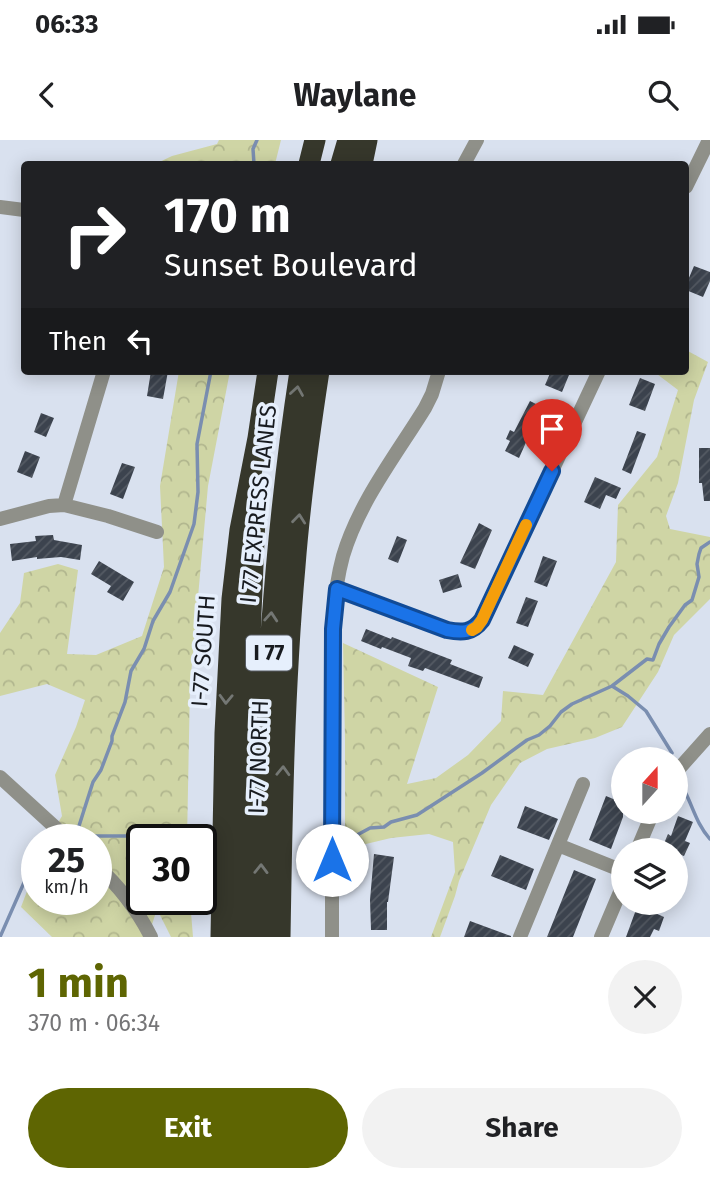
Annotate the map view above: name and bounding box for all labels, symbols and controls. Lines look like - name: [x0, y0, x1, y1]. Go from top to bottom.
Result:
- text: 06:33: [35, 9, 99, 40]
- icon: back: [28, 76, 66, 114]
- text: Waylane: [294, 76, 416, 114]
- icon: search: [644, 76, 682, 114]
- text: 170 m: [164, 186, 291, 245]
- icon: right: [49, 189, 140, 280]
- text: Sunset Boulevard: [164, 246, 418, 284]
- icon: left: [121, 322, 159, 360]
- text: Then: [49, 326, 107, 357]
- one-way arrow: [289, 385, 304, 397]
- pin: [522, 399, 582, 471]
- street label: I 77 EXPRESS LANES: [234, 403, 282, 605]
- icon: arrive: [533, 410, 571, 448]
- one-way arrow: [292, 514, 307, 525]
- street label: I-77 SOUTH: [185, 594, 221, 708]
- one-way arrow: [264, 611, 279, 622]
- road number: I 77: [246, 636, 292, 670]
- one-way arrow: [219, 694, 234, 705]
- street label: I-77 NORTH: [242, 700, 274, 814]
- north arrow: [611, 747, 688, 824]
- map controls: [611, 747, 688, 915]
- one-way arrow: [276, 765, 291, 776]
- position arrow: [295, 823, 369, 897]
- speed limit sign: 30: [126, 824, 217, 915]
- button: layers: [611, 838, 688, 915]
- text: 25: [48, 839, 85, 881]
- one-way arrow: [253, 863, 269, 874]
- text: km/h: [44, 876, 89, 898]
- text: 1 min: [28, 958, 129, 1008]
- button: close: [608, 960, 682, 1034]
- text: 370 m · 06:34: [28, 1009, 160, 1037]
- button: Exit: [28, 1088, 348, 1168]
- button: Share: [362, 1088, 682, 1168]

